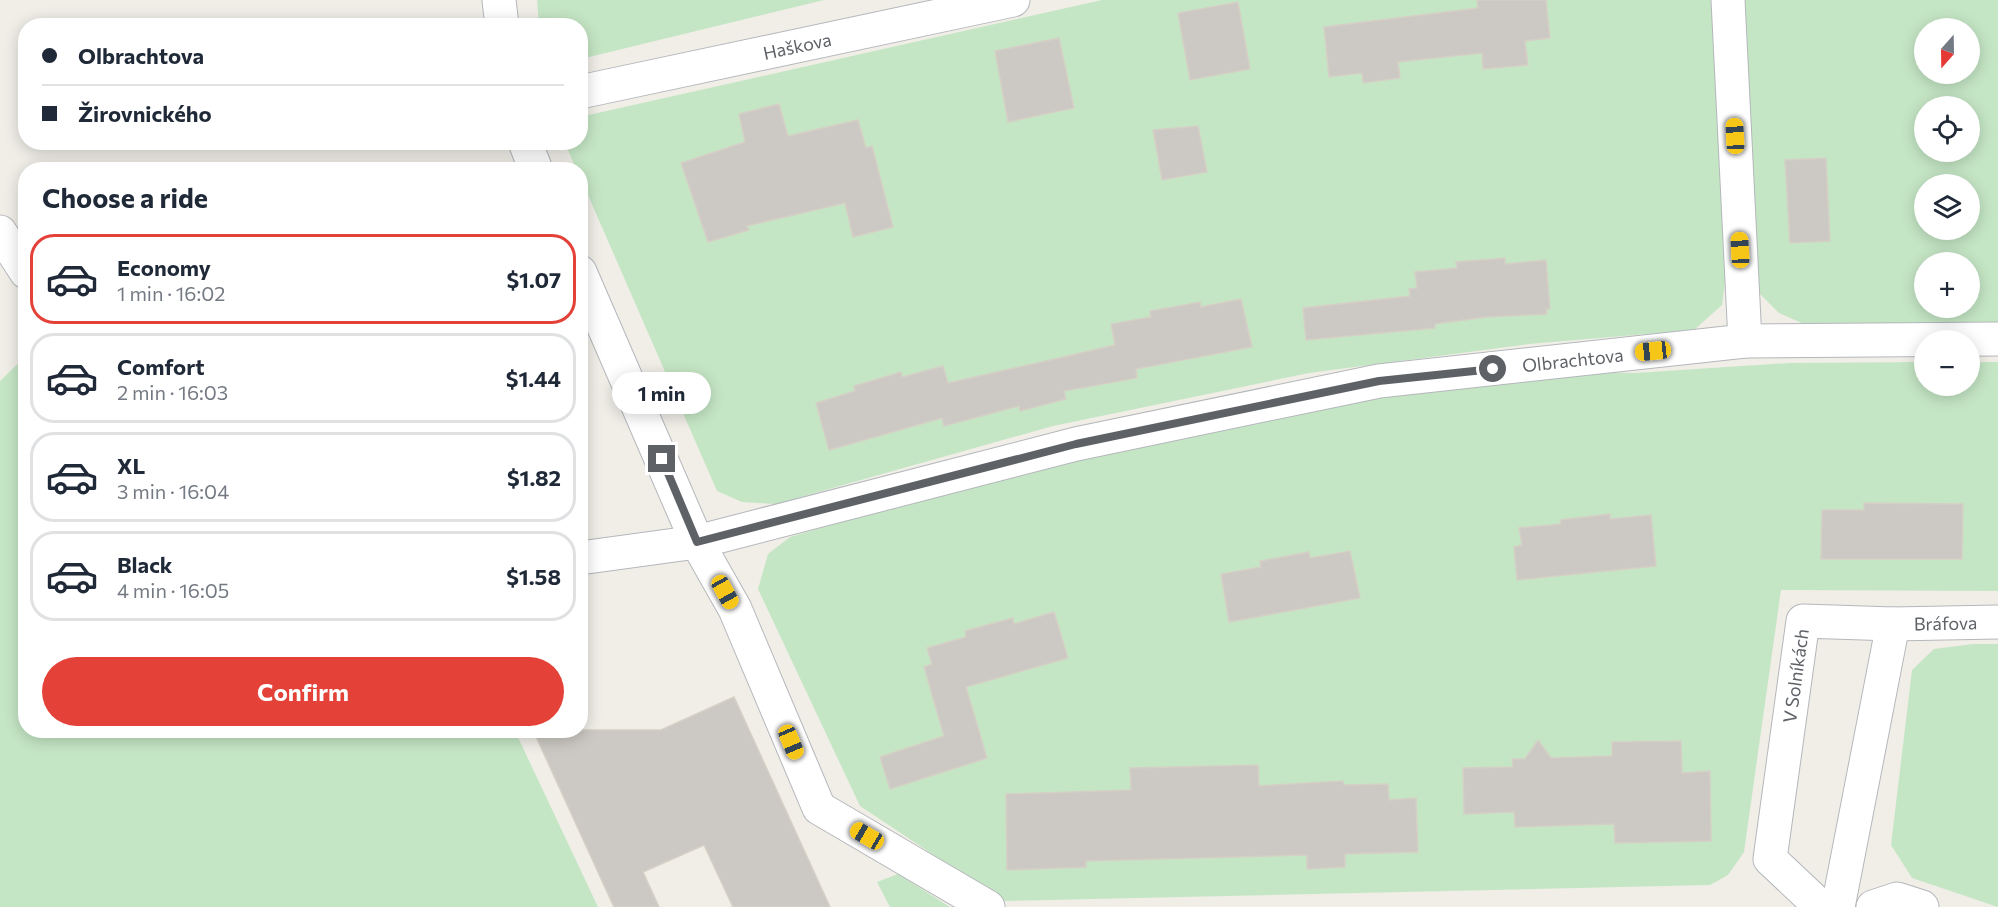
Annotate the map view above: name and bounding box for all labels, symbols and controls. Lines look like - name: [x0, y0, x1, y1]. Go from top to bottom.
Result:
- north arrow: [1914, 18, 1980, 84]
- map controls: [1914, 18, 1980, 396]
- street label: Haškova: [761, 28, 833, 64]
- text: Olbrachtova: [78, 42, 204, 69]
- button: locate: [1914, 96, 1980, 162]
- text: Žirovnického: [78, 100, 212, 127]
- car: [1725, 118, 1745, 154]
- button: layers: [1914, 174, 1980, 240]
- text: Choose a ride: [42, 181, 208, 214]
- car: [1730, 232, 1750, 268]
- icon: car: [45, 252, 99, 306]
- button: +: [1914, 252, 1980, 318]
- text: Economy: [117, 254, 211, 281]
- text: $1.07: [506, 266, 561, 293]
- text: 1 min · 16:02: [117, 281, 225, 305]
- button: −: [1914, 330, 1980, 396]
- car: [1634, 340, 1672, 362]
- street label: Olbrachtova: [1521, 343, 1625, 376]
- icon: car: [45, 351, 99, 405]
- text: Comfort: [117, 353, 205, 380]
- route start: [1479, 355, 1506, 382]
- text: $1.44: [506, 365, 561, 392]
- callout: 1 min: [612, 372, 712, 414]
- text: 2 min · 16:03: [117, 380, 228, 404]
- text: 1 min: [638, 381, 685, 405]
- route end: [648, 445, 675, 472]
- icon: car: [45, 450, 99, 504]
- text: XL: [117, 452, 145, 479]
- text: $1.82: [507, 464, 561, 491]
- text: 3 min · 16:04: [117, 479, 229, 503]
- icon: car: [45, 549, 99, 603]
- text: Black: [117, 551, 172, 578]
- text: $1.58: [506, 563, 561, 590]
- car: [708, 572, 742, 612]
- text: 4 min · 16:05: [117, 578, 229, 602]
- street label: Bráfova: [1914, 611, 1978, 635]
- street label: V Solníkách: [1778, 627, 1813, 724]
- button: Confirm: [42, 657, 564, 726]
- car: [776, 722, 806, 762]
- car: [847, 819, 887, 853]

